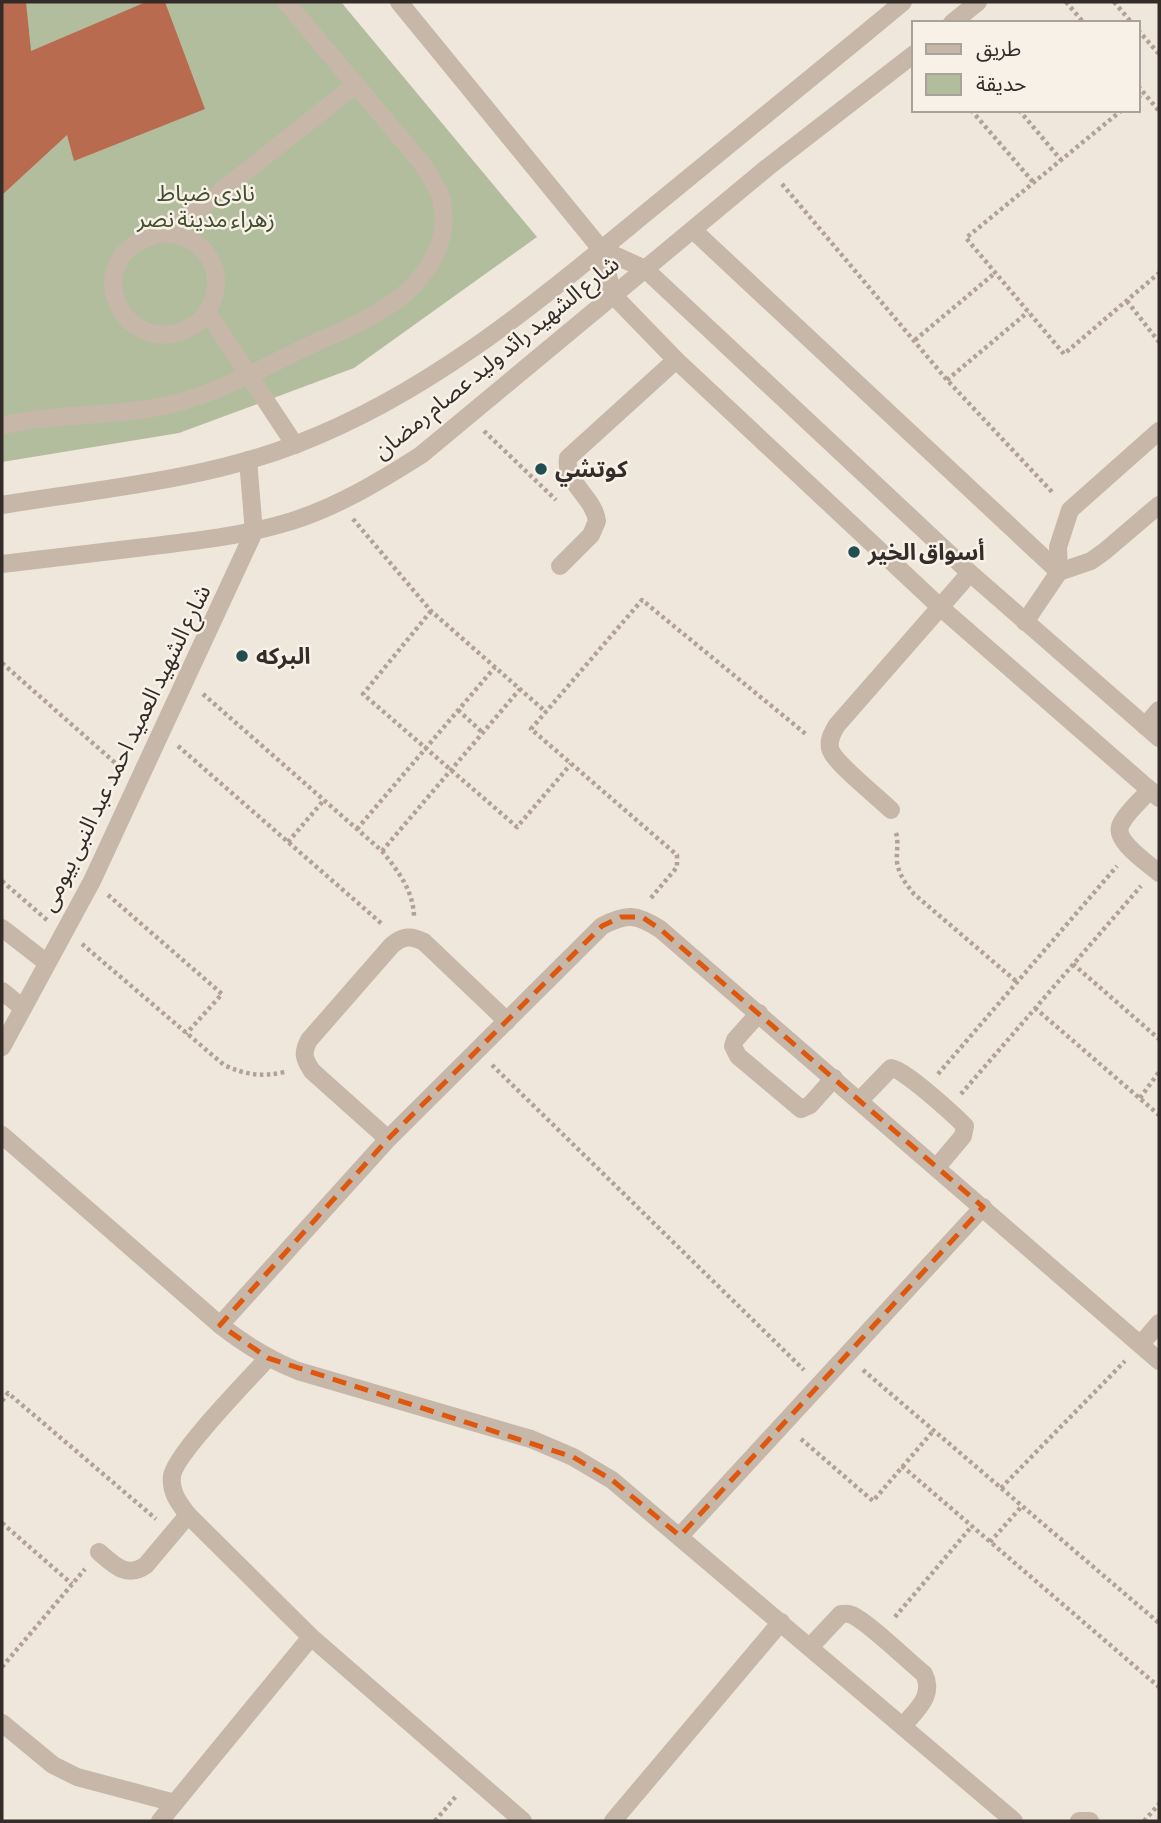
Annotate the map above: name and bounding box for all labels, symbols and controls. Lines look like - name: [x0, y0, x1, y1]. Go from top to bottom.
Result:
- legend: [912, 21, 1140, 112]
- text: طريق: [976, 36, 1021, 62]
- text: حديقة: [976, 71, 1026, 95]
- park label: نادى ضباط زهراء مدينة نصر: [136, 180, 275, 233]
- street label: شارع الشهيد رائد وليد عصام رمضان: [368, 250, 627, 468]
- place label: كوتشي: [555, 456, 628, 487]
- marker: كوتشي: [533, 461, 549, 477]
- place label: أسواق الخير: [867, 538, 985, 566]
- marker: أسواق الخير: [846, 544, 862, 560]
- street label: شارع الشهيد العميد احمد عبد النبى بيومى: [34, 581, 219, 917]
- place label: البركه: [256, 643, 311, 670]
- marker: البركه: [234, 648, 250, 664]

